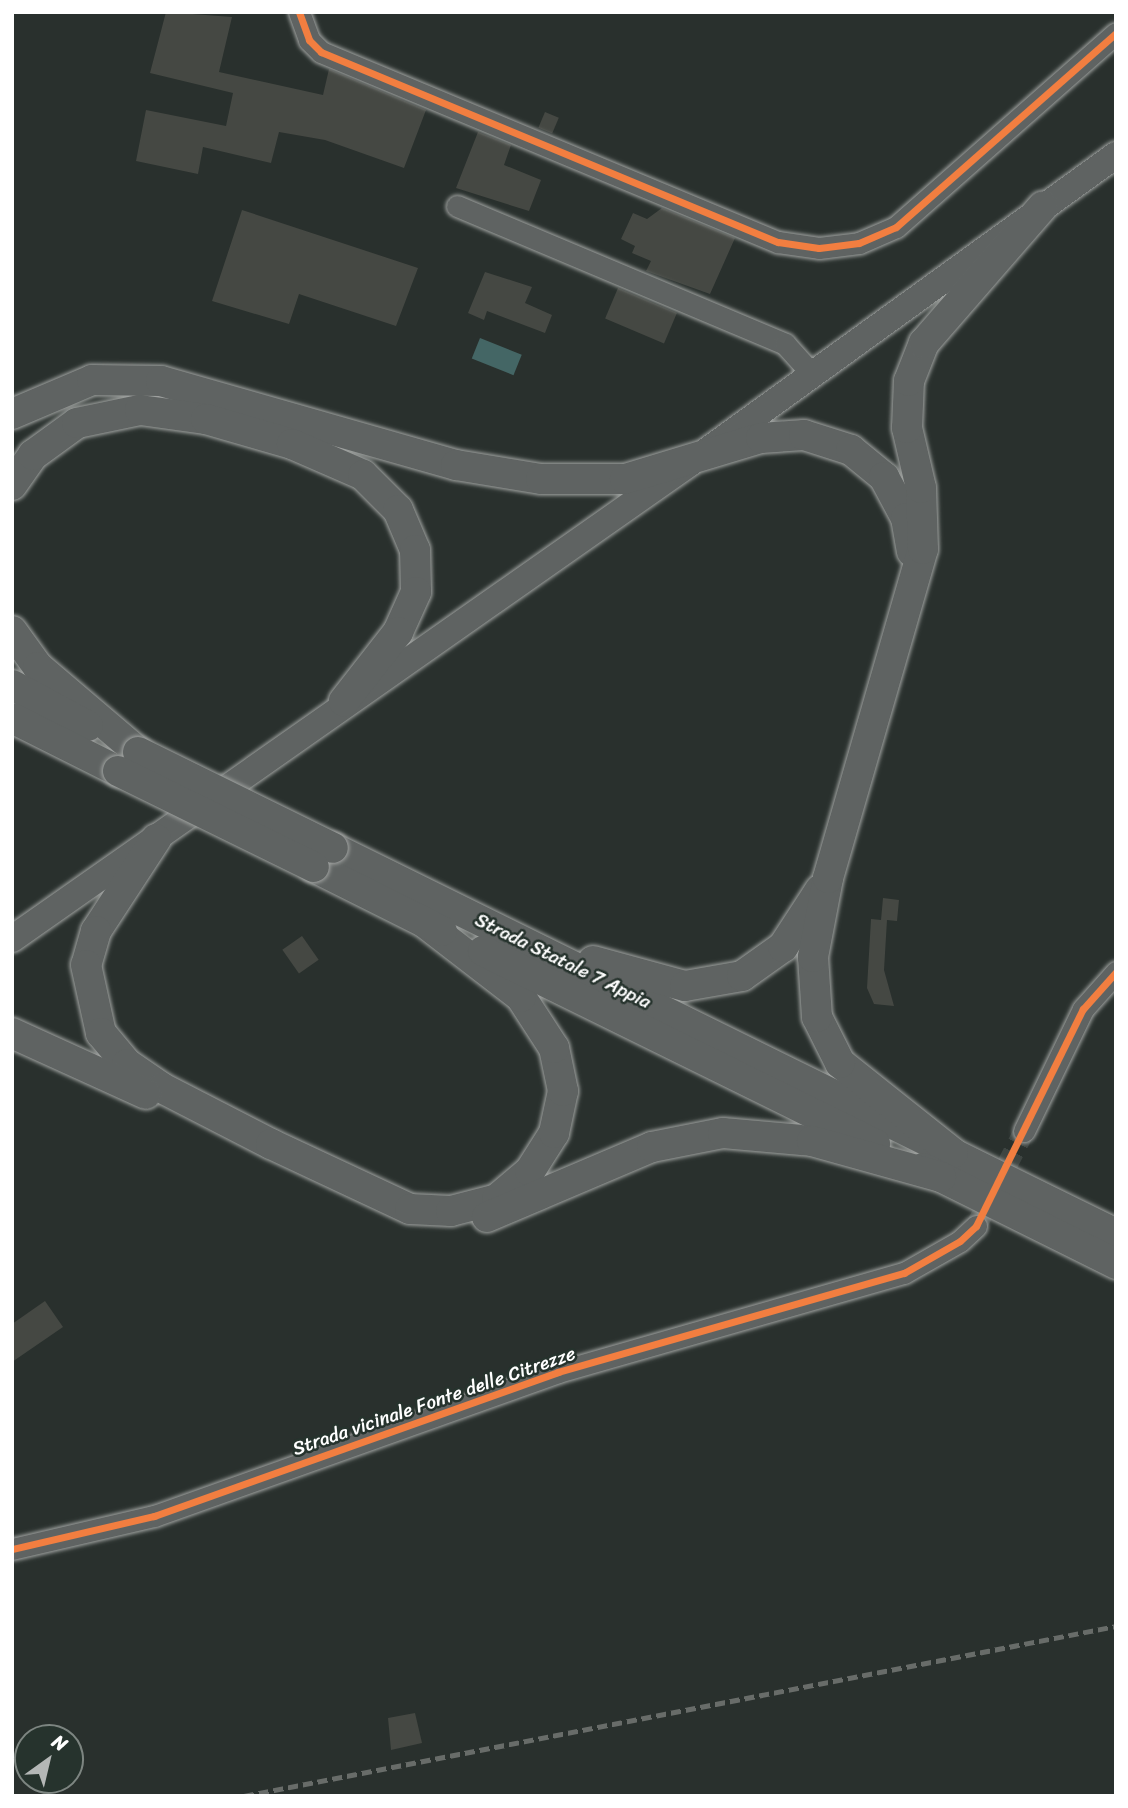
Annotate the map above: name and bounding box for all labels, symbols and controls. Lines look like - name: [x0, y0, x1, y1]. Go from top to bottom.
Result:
- street label: Strada Statale 7 Appia: [472, 909, 654, 1013]
- street label: Strada vicinale Fonte delle Citrezze: [289, 1341, 579, 1461]
- north arrow: [14, 1724, 84, 1794]
- text: N: [45, 1725, 75, 1760]

